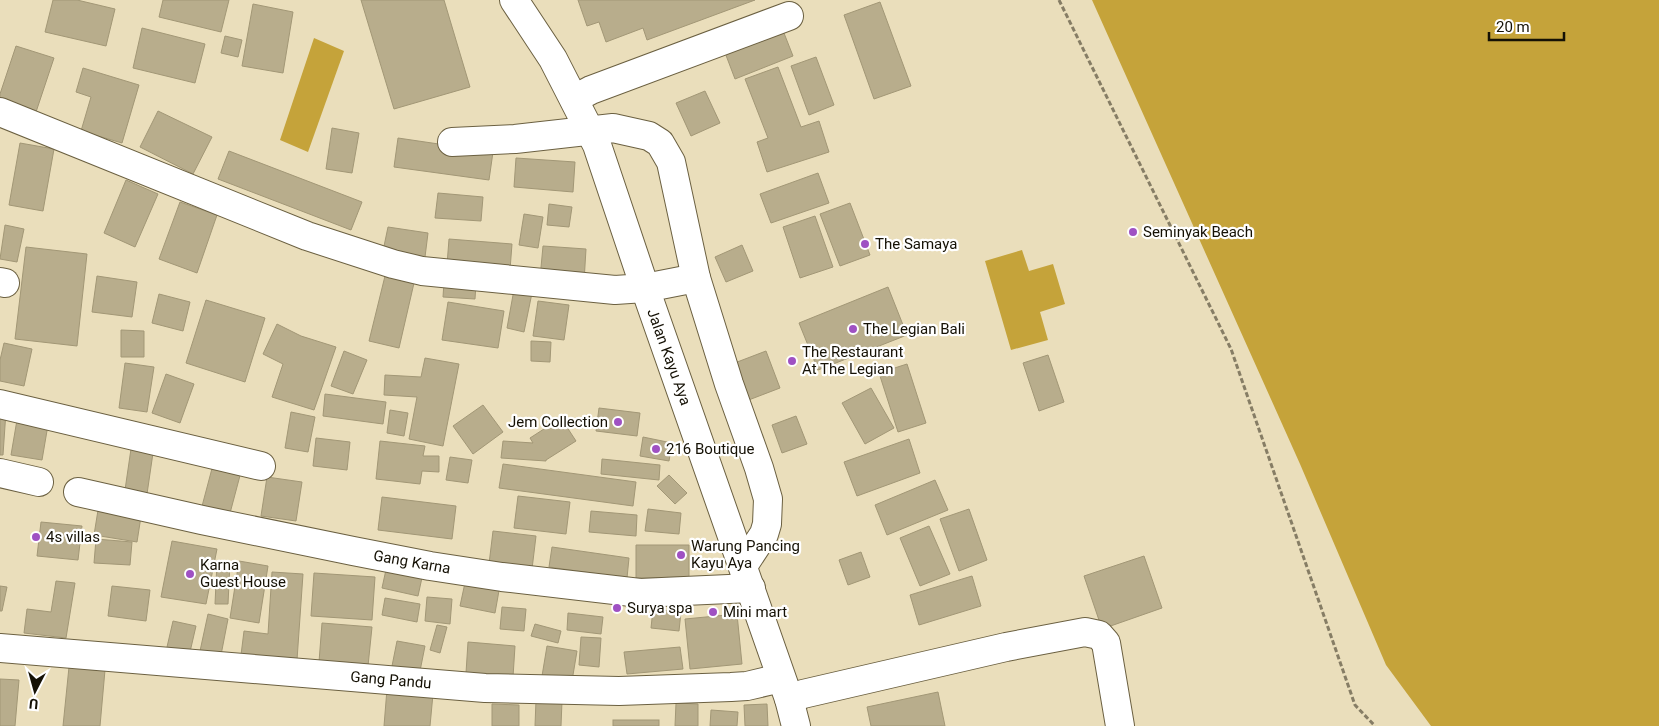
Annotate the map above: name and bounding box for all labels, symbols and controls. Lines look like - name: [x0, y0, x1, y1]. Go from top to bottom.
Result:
- scale bar: [1489, 10, 1564, 42]
- text: 20 m: [1496, 18, 1530, 36]
- place label: Seminyak Beach: [1143, 223, 1253, 241]
- marker: Seminyak Beach: [1127, 226, 1139, 238]
- place label: The Samaya: [875, 235, 957, 253]
- marker: The Samaya: [859, 238, 871, 250]
- street label: Jalan Kayu Aya: [643, 306, 695, 408]
- place label: The Legian Bali: [863, 320, 965, 338]
- marker: The Legian Bali: [847, 323, 859, 335]
- place label: The Restaurant At The Legian: [802, 343, 903, 378]
- marker: The Restaurant At The Legian: [786, 355, 798, 367]
- place label: Jem Collection: [508, 413, 608, 431]
- marker: Jem Collection: [612, 416, 624, 428]
- place label: 216 Boutique: [666, 440, 755, 458]
- marker: 216 Boutique: [650, 443, 662, 455]
- place label: 4s villas: [46, 528, 100, 546]
- marker: 4s villas: [30, 531, 42, 543]
- place label: Warung Pancing Kayu Aya: [691, 537, 800, 572]
- street label: Gang Karna: [372, 546, 452, 578]
- marker: Warung Pancing Kayu Aya: [675, 549, 687, 561]
- place label: Karna Guest House: [200, 556, 286, 591]
- marker: Karna Guest House: [184, 568, 196, 580]
- place label: Surya spa: [627, 599, 693, 617]
- marker: Surya spa: [611, 602, 623, 614]
- place label: Mini mart: [723, 603, 787, 621]
- marker: Mini mart: [707, 606, 719, 618]
- north arrow: [10, 666, 60, 716]
- street label: Gang Pandu: [350, 667, 432, 693]
- text: U: [28, 695, 39, 712]

